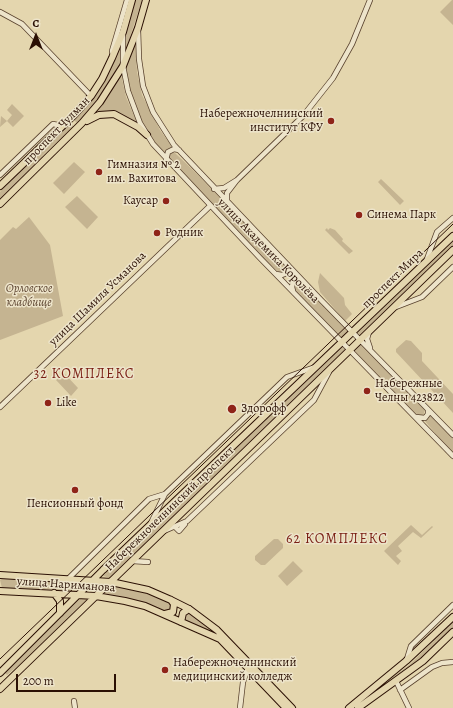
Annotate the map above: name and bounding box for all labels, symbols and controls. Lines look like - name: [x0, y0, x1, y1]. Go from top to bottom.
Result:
- north arrow: [16, 16, 56, 56]
- text: С: [33, 16, 39, 31]
- street label: проспект Чулман: [21, 94, 93, 168]
- place label: Набережночелнинский институт КФУ: [200, 107, 323, 135]
- marker: Набережночелнинский институт КФУ: [326, 116, 336, 126]
- place label: Гимназия № 2 им. Вахитова: [107, 158, 180, 186]
- marker: Гимназия № 2 им. Вахитова: [94, 167, 104, 177]
- place label: Каусар: [123, 194, 158, 208]
- marker: Каусар: [161, 196, 171, 206]
- street label: улица Академика Королёва: [214, 196, 322, 306]
- place label: Синема Парк: [367, 208, 436, 222]
- marker: Синема Парк: [354, 210, 364, 220]
- place label: Родник: [165, 226, 203, 240]
- marker: Родник: [152, 228, 162, 238]
- street label: проспект Мира: [359, 246, 427, 312]
- street label: улица Шамиля Усманова: [46, 249, 150, 349]
- park label: Орловское кладбище: [6, 282, 52, 310]
- district label: 32 КОМПЛЕКС: [33, 367, 135, 383]
- place label: Набережные Челны 423822: [375, 377, 444, 405]
- marker: Набережные Челны 423822: [362, 386, 372, 396]
- place label: Like: [56, 396, 77, 410]
- marker: Like: [43, 398, 53, 408]
- place label: Здорофф: [241, 402, 286, 416]
- marker: Здорофф: [226, 403, 238, 415]
- street label: Набережночелнинский проспект: [102, 443, 238, 575]
- marker: Пенсионный фонд: [70, 485, 80, 495]
- place label: Пенсионный фонд: [27, 497, 123, 511]
- district label: 62 КОМПЛЕКС: [286, 532, 388, 548]
- street label: улица Нариманова: [16, 574, 116, 596]
- place label: Набережночелнинский медицинский колледж: [173, 656, 296, 684]
- marker: Набережночелнинский медицинский колледж: [160, 665, 170, 675]
- scale bar: [18, 666, 118, 692]
- text: 200 m: [23, 673, 54, 689]

